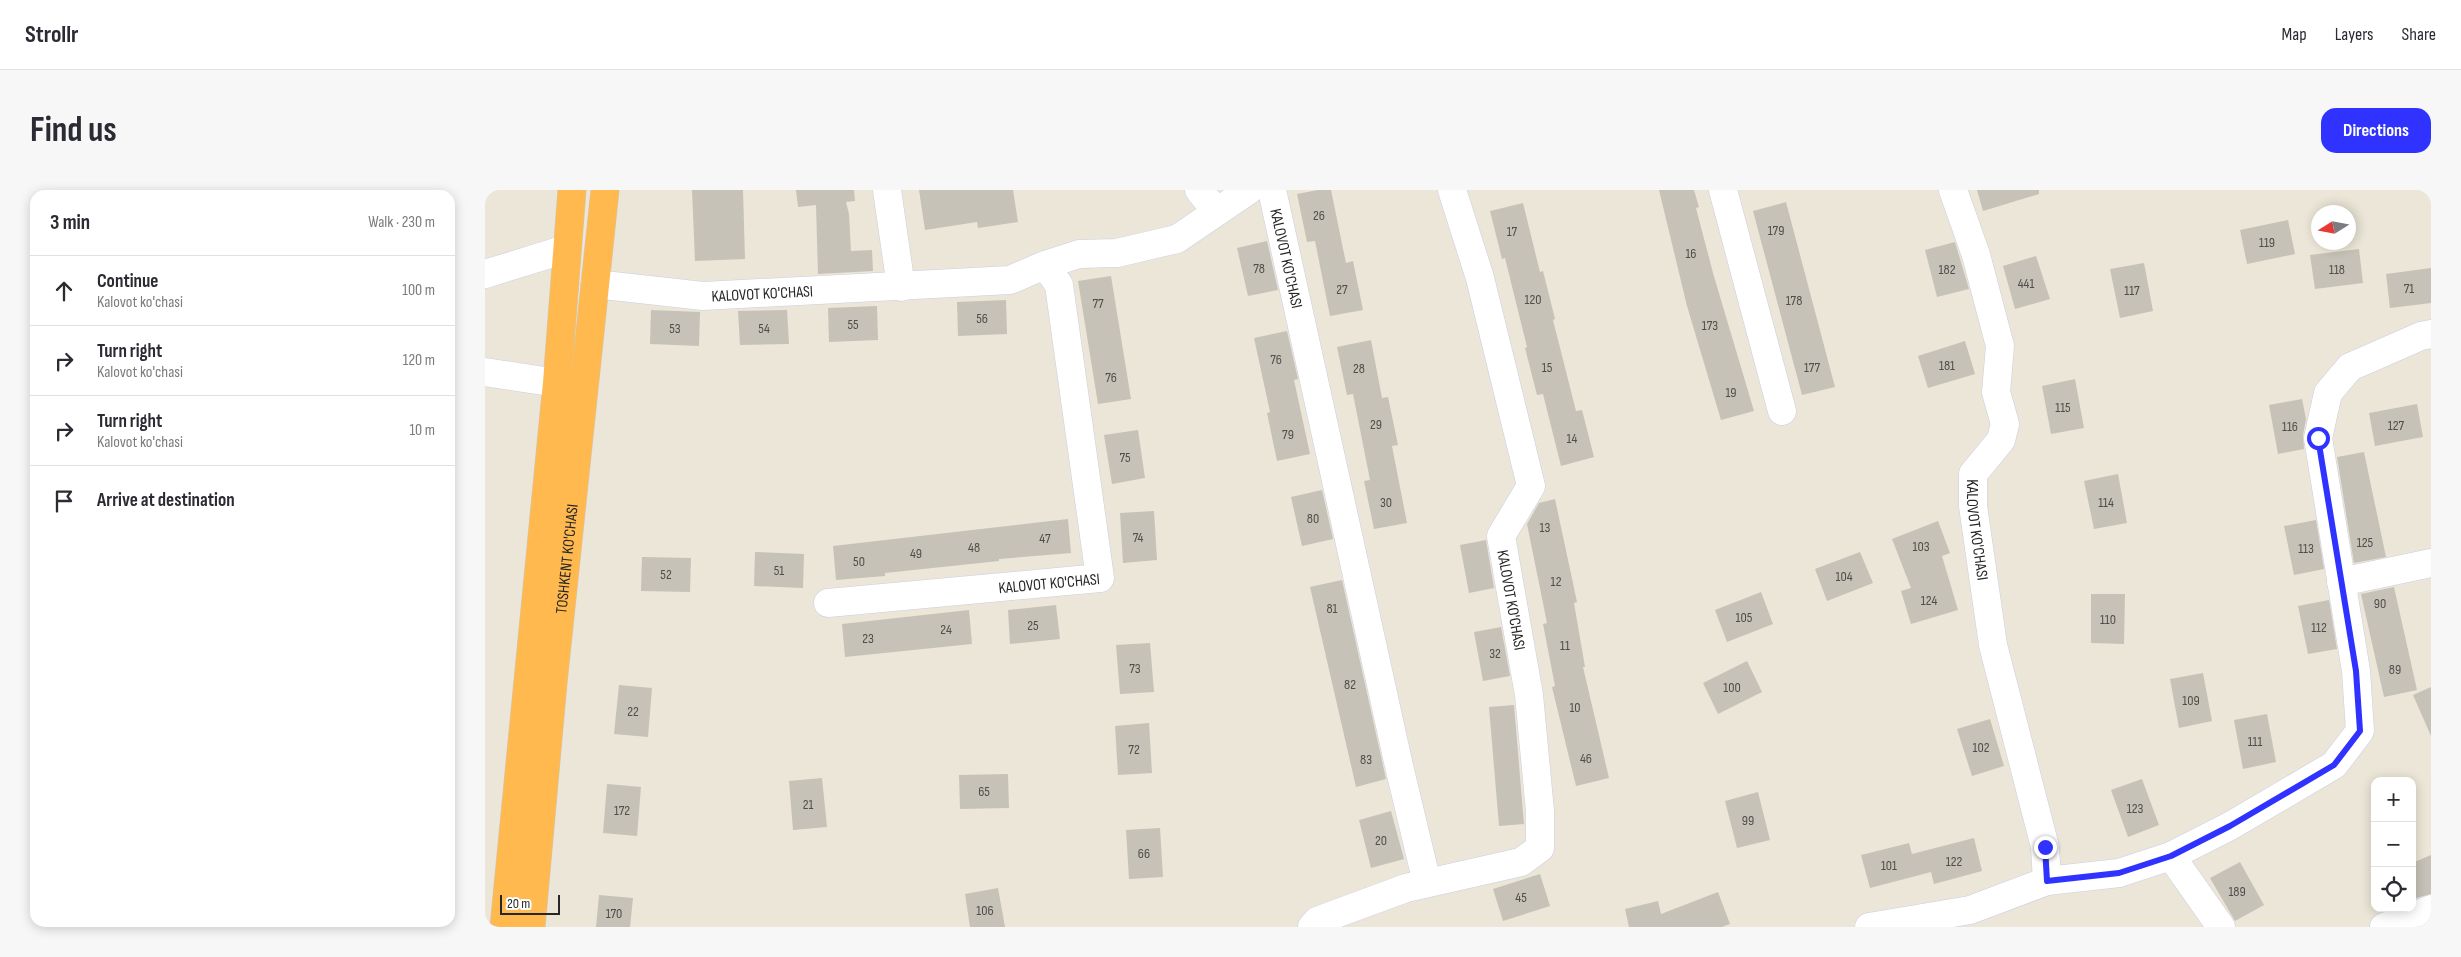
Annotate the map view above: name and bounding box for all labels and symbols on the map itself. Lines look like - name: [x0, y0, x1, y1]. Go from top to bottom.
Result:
- north arrow: [2311, 205, 2356, 250]
- street label: KALOVOT KO'CHASI: [1265, 207, 1306, 310]
- house number: 26: [1313, 207, 1325, 224]
- house number: 179: [1768, 222, 1784, 239]
- house number: 17: [1507, 223, 1518, 240]
- house number: 119: [2259, 234, 2275, 251]
- house number: 16: [1685, 245, 1697, 262]
- house number: 78: [1253, 260, 1265, 277]
- house number: 182: [1939, 261, 1956, 278]
- house number: 118: [2329, 261, 2345, 278]
- house number: 441: [2018, 275, 2034, 292]
- house number: 71: [2404, 280, 2414, 297]
- house number: 27: [1336, 281, 1348, 298]
- street label: KALOVOT KO'CHASI: [711, 282, 814, 307]
- house number: 117: [2124, 282, 2140, 299]
- house number: 120: [1524, 291, 1542, 308]
- house number: 178: [1786, 292, 1802, 309]
- house number: 77: [1092, 295, 1104, 312]
- house number: 56: [976, 310, 988, 327]
- house number: 55: [847, 316, 859, 333]
- house number: 173: [1702, 317, 1718, 334]
- house number: 53: [669, 320, 681, 337]
- house number: 54: [758, 320, 770, 337]
- house number: 76: [1270, 351, 1282, 368]
- house number: 181: [1939, 357, 1955, 374]
- house number: 15: [1542, 359, 1553, 376]
- house number: 177: [1804, 359, 1820, 376]
- house number: 28: [1353, 360, 1365, 377]
- house number: 76: [1105, 369, 1117, 386]
- house number: 19: [1725, 384, 1737, 401]
- house number: 115: [2055, 399, 2071, 416]
- house number: 29: [1370, 416, 1382, 433]
- house number: 127: [2388, 417, 2405, 434]
- house number: 116: [2282, 418, 2298, 435]
- house number: 79: [1282, 426, 1294, 443]
- route start: [2307, 427, 2330, 450]
- house number: 14: [1567, 430, 1578, 447]
- house number: 75: [1119, 449, 1131, 466]
- street label: KALOVOT KO'CHASI: [1962, 479, 1992, 582]
- house number: 30: [1380, 494, 1392, 511]
- house number: 114: [2098, 494, 2114, 511]
- street label: TOSHKENT KO'CHASI: [552, 503, 583, 615]
- house number: 80: [1307, 510, 1319, 527]
- house number: 13: [1540, 519, 1551, 536]
- house number: 74: [1133, 529, 1144, 546]
- house number: 47: [1039, 530, 1051, 547]
- house number: 125: [2357, 534, 2374, 551]
- house number: 103: [1912, 538, 1930, 555]
- house number: 48: [968, 539, 980, 556]
- house number: 113: [2298, 540, 2314, 557]
- house number: 49: [910, 545, 922, 562]
- street label: KALOVOT KO'CHASI: [1492, 549, 1529, 652]
- house number: 50: [853, 553, 865, 570]
- house number: 51: [774, 562, 784, 579]
- house number: 52: [660, 566, 672, 583]
- house number: 104: [1836, 568, 1853, 585]
- street label: KALOVOT KO'CHASI: [998, 570, 1101, 598]
- house number: 12: [1551, 573, 1562, 590]
- house number: 124: [1921, 592, 1937, 609]
- house number: 90: [2374, 595, 2386, 612]
- house number: 81: [1326, 600, 1338, 617]
- house number: 105: [1736, 609, 1753, 626]
- house number: 110: [2100, 611, 2116, 628]
- house number: 25: [1027, 617, 1039, 634]
- house number: 112: [2311, 619, 2327, 636]
- house number: 24: [940, 621, 952, 638]
- house number: 23: [862, 630, 874, 647]
- house number: 11: [1560, 637, 1570, 654]
- house number: 32: [1489, 645, 1501, 662]
- house number: 73: [1129, 660, 1141, 677]
- house number: 89: [2389, 661, 2401, 678]
- house number: 82: [1344, 676, 1356, 693]
- house number: 100: [1723, 679, 1741, 696]
- house number: 109: [2182, 692, 2200, 709]
- house number: 10: [1569, 699, 1581, 716]
- house number: 22: [627, 703, 639, 720]
- house number: 111: [2248, 733, 2262, 750]
- house number: 102: [1973, 739, 1990, 756]
- house number: 72: [1128, 741, 1140, 758]
- house number: 46: [1580, 750, 1592, 767]
- house number: 83: [1360, 751, 1372, 768]
- house number: 65: [978, 783, 990, 800]
- house number: 21: [803, 796, 813, 813]
- house number: 123: [2127, 800, 2143, 817]
- house number: 172: [614, 802, 630, 819]
- house number: 99: [1742, 812, 1754, 829]
- house number: 20: [1375, 832, 1387, 849]
- route end: [2034, 836, 2057, 859]
- house number: 66: [1138, 845, 1150, 862]
- house number: 122: [1946, 853, 1963, 870]
- house number: 101: [1881, 857, 1897, 874]
- house number: 189: [2228, 883, 2246, 900]
- house number: 45: [1515, 889, 1527, 906]
- scale bar: [500, 892, 560, 915]
- house number: 106: [976, 902, 994, 919]
- house number: 170: [606, 905, 622, 922]

